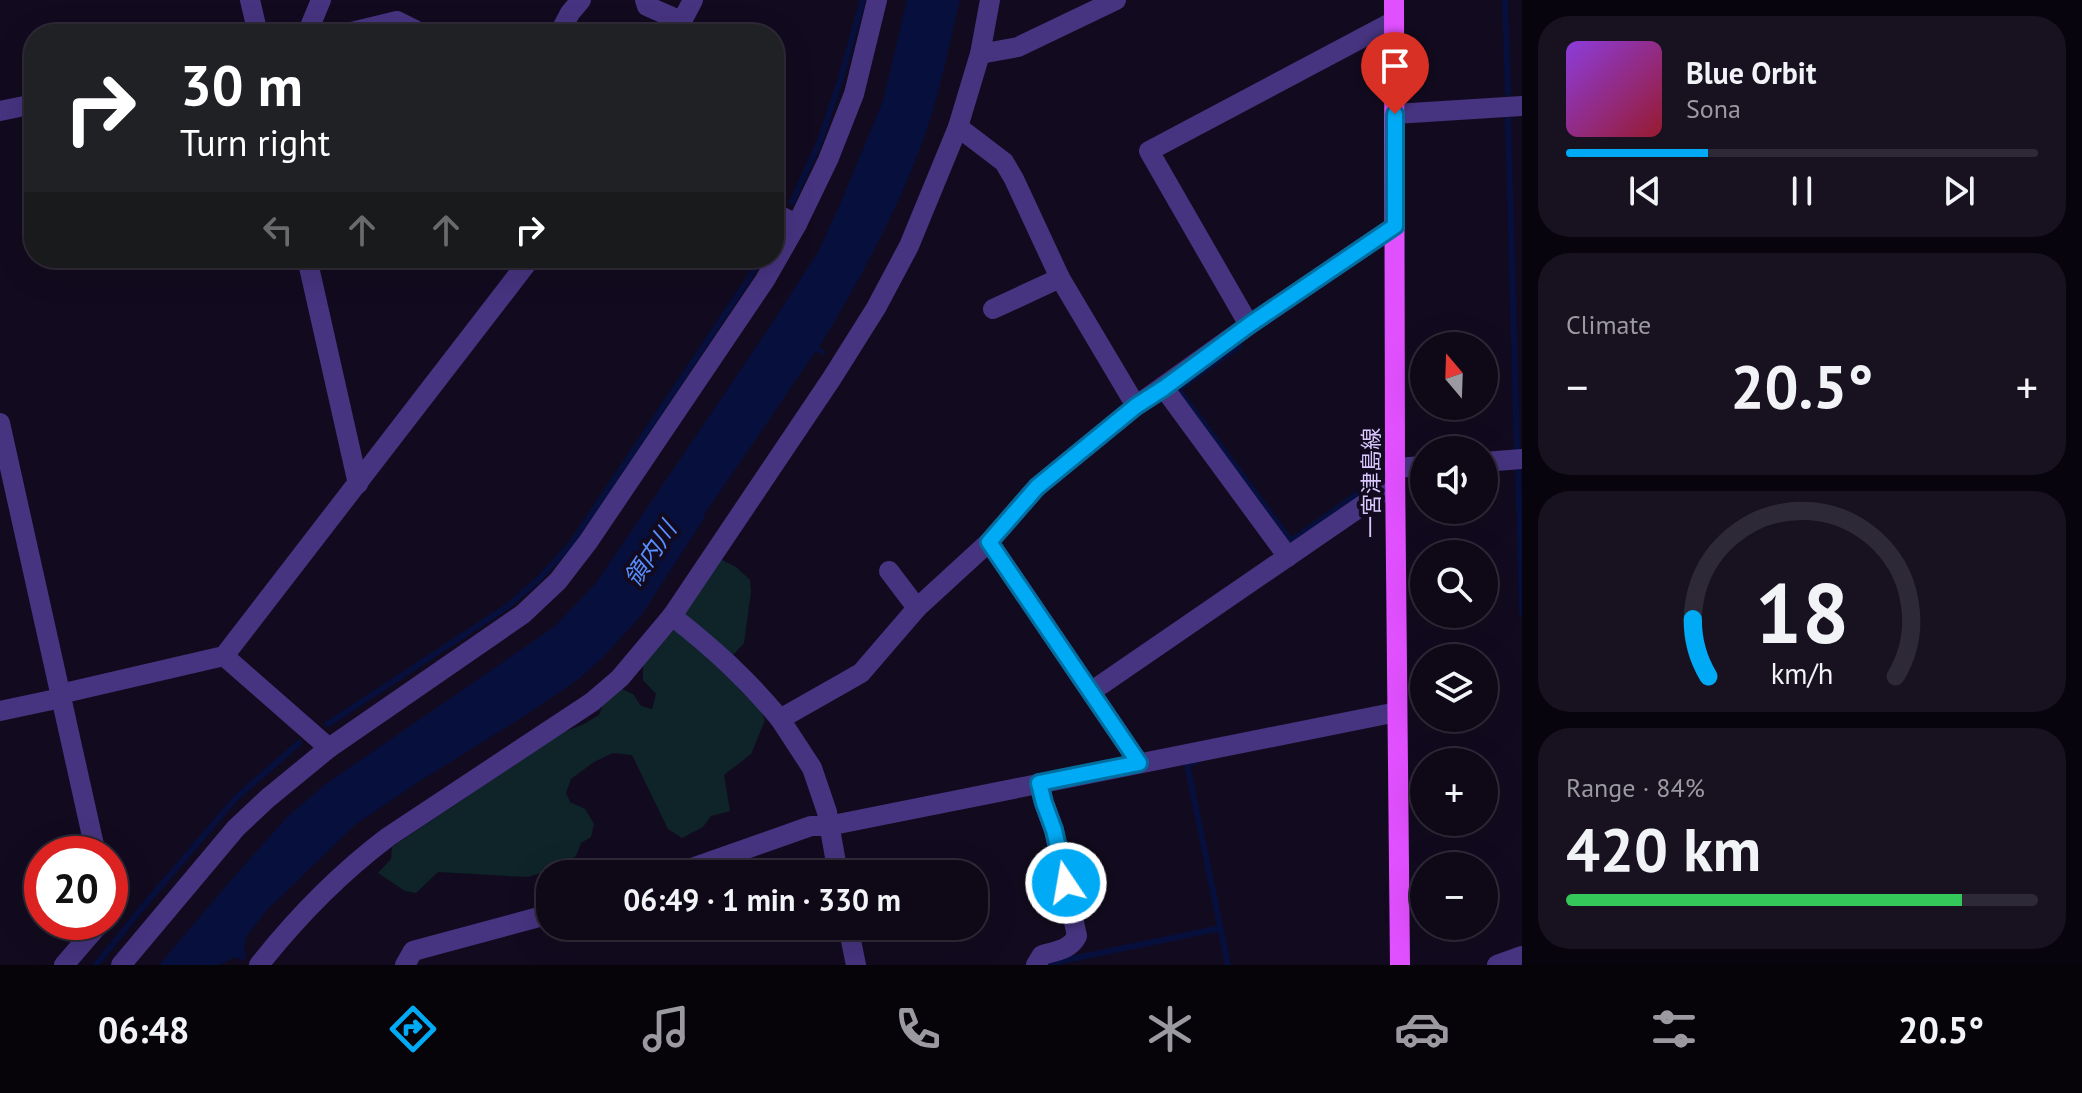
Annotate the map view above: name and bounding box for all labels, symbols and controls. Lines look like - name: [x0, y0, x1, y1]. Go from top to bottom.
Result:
- pin: [1361, 32, 1429, 114]
- icon: arrive: [1373, 44, 1417, 88]
- text: 30 m: [180, 49, 303, 121]
- text: Blue Orbit: [1686, 53, 1816, 92]
- icon: right: [48, 56, 152, 160]
- text: Sona: [1686, 92, 1741, 125]
- text: Turn right: [180, 119, 330, 166]
- icon: previous: [1623, 169, 1667, 213]
- icon: pause: [1780, 169, 1824, 213]
- icon: next: [1937, 169, 1981, 213]
- icon: left: [256, 208, 300, 252]
- icon: ahead: [340, 208, 384, 252]
- icon: ahead: [424, 208, 468, 252]
- icon: right: [508, 208, 552, 252]
- text: Climate: [1566, 308, 1651, 341]
- north arrow: [1410, 332, 1498, 420]
- map controls: [1410, 332, 1498, 940]
- text: 20.5°: [1730, 347, 1874, 425]
- text: −: [1566, 358, 1588, 415]
- text: +: [2016, 358, 2038, 415]
- street label: 一宮津島線: [1357, 428, 1385, 538]
- button: sound: [1410, 436, 1498, 524]
- water label: 領内川: [617, 513, 685, 593]
- button: search: [1410, 540, 1498, 628]
- text: 18: [1755, 558, 1849, 666]
- button: layers: [1410, 644, 1498, 732]
- text: km/h: [1771, 655, 1833, 692]
- button: +: [1410, 748, 1498, 836]
- text: Range · 84%: [1566, 771, 1705, 804]
- text: 420 km: [1566, 810, 1761, 888]
- speed limit sign: 20: [24, 836, 128, 940]
- position arrow: [1024, 841, 1108, 925]
- button: −: [1410, 852, 1498, 940]
- text: 06:49 · 1 min · 330 m: [623, 880, 901, 919]
- icon: directions: [385, 1001, 441, 1057]
- icon: music: [638, 1001, 694, 1057]
- icon: phone: [890, 1001, 946, 1057]
- icon: climate: [1142, 1001, 1198, 1057]
- icon: car: [1394, 1001, 1450, 1057]
- icon: filters: [1646, 1001, 1702, 1057]
- text: 06:48: [98, 1006, 189, 1053]
- text: 20.5°: [1898, 1006, 1984, 1053]

